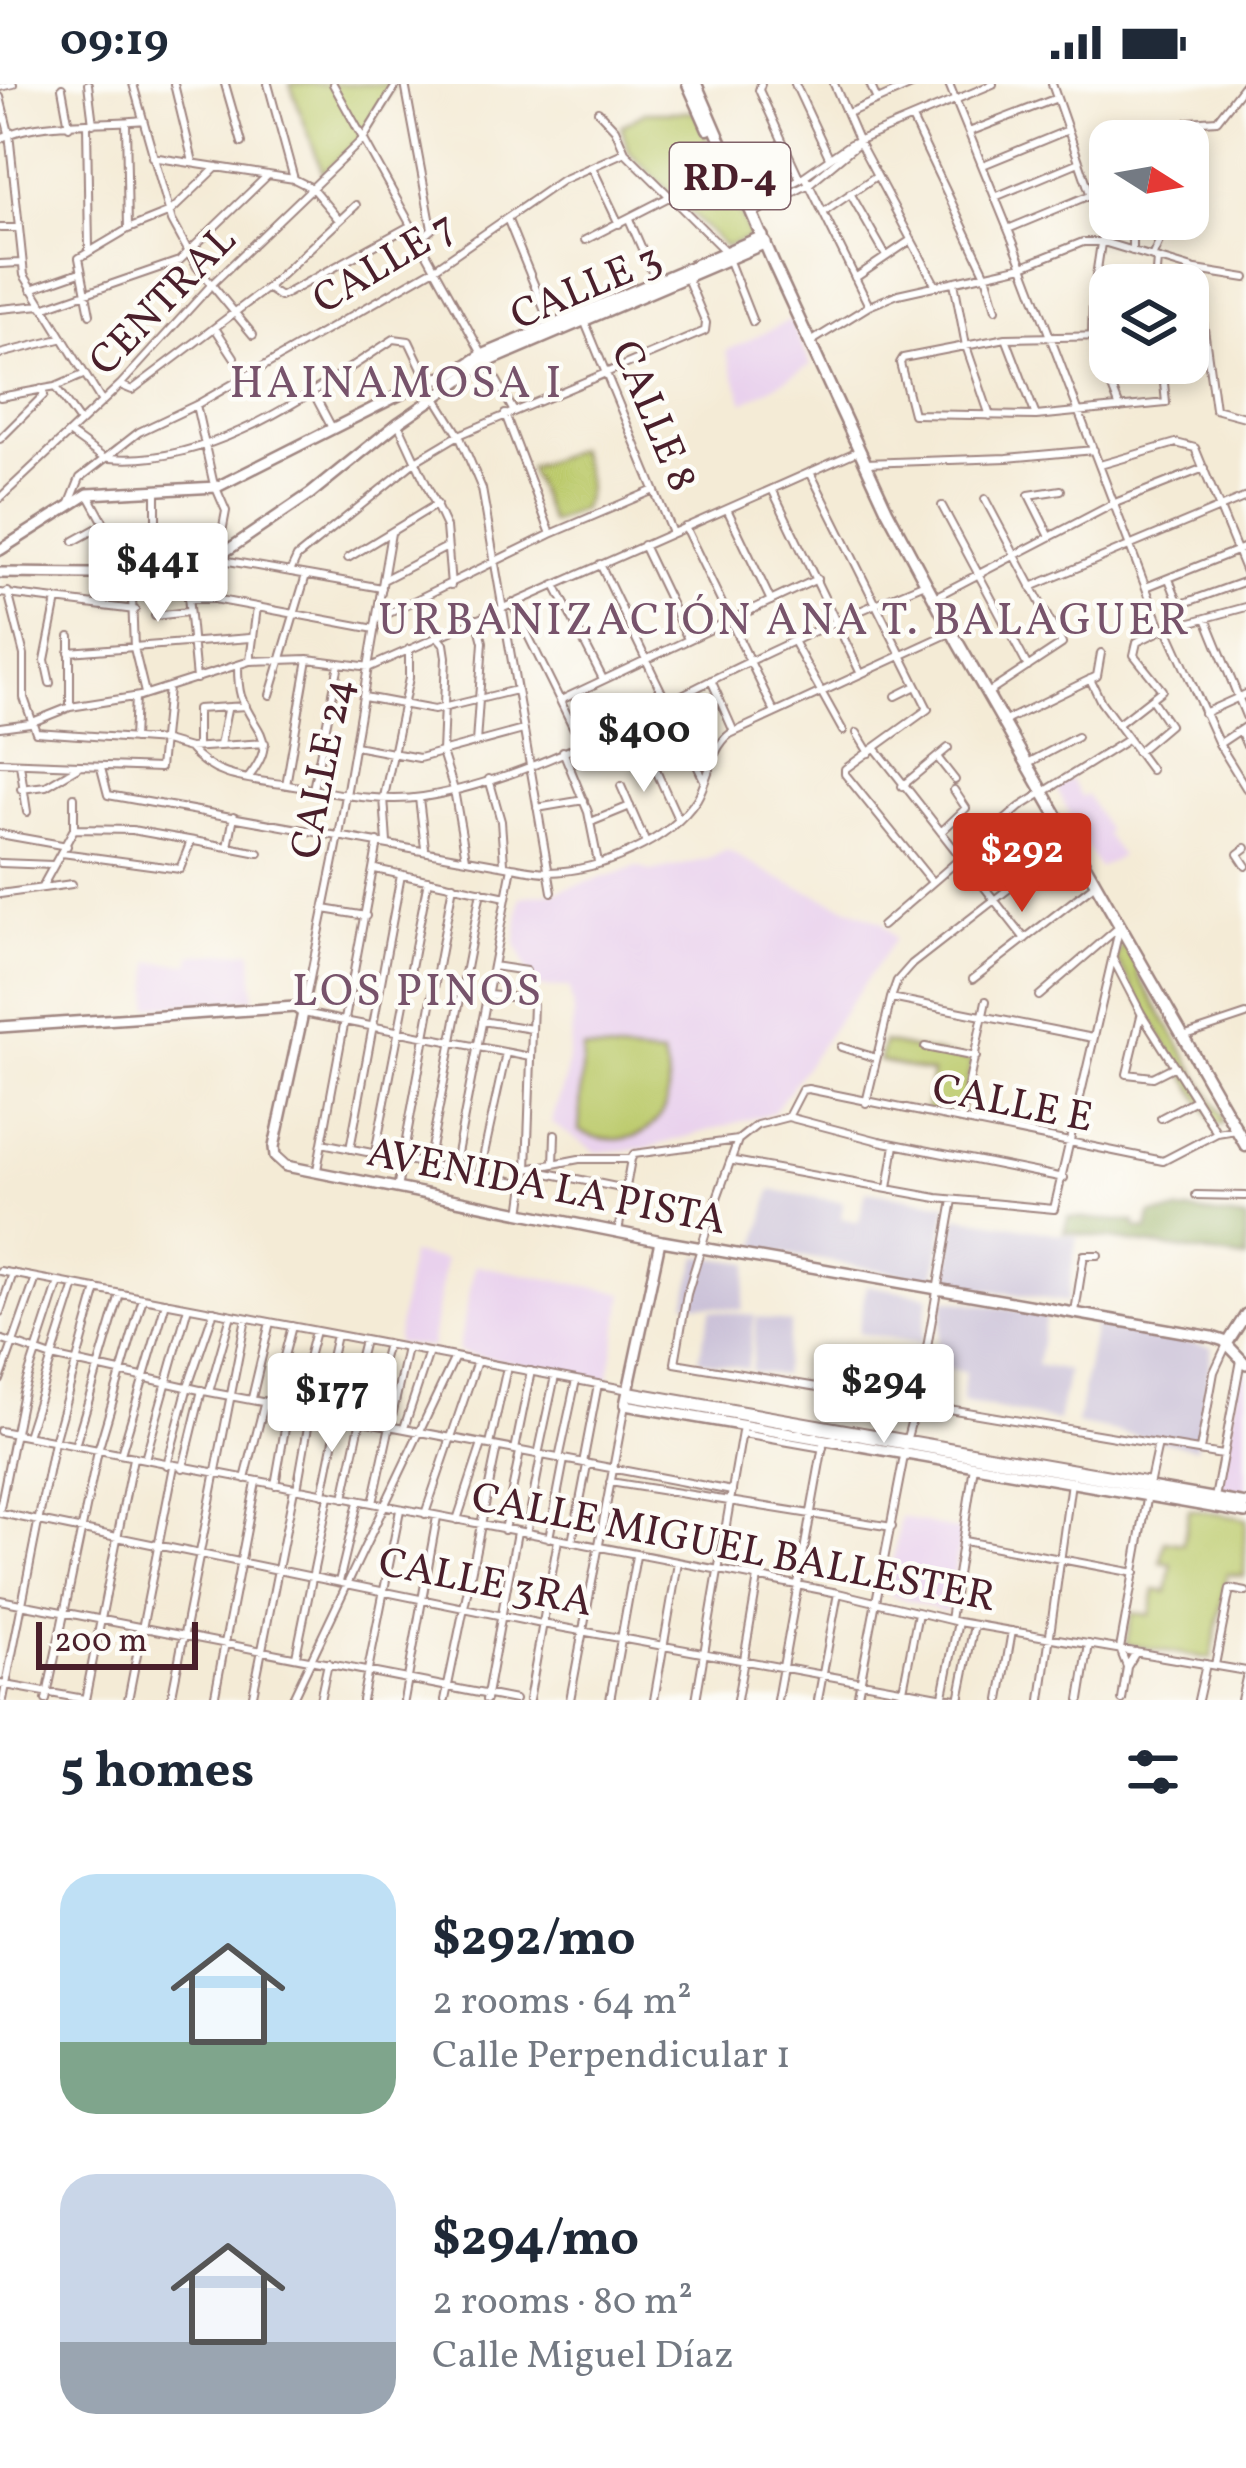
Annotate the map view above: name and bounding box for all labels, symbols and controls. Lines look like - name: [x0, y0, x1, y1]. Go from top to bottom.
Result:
- text: 09:19: [60, 11, 169, 74]
- north arrow: [1089, 120, 1209, 240]
- map controls: [1089, 120, 1209, 384]
- road number: RD-4: [670, 143, 790, 209]
- street label: CALLE 7: [303, 199, 468, 331]
- street label: CENTRAL: [77, 214, 251, 391]
- street label: CALLE 3: [502, 231, 671, 347]
- button: layers: [1089, 264, 1209, 384]
- street label: CALLE 8: [594, 332, 710, 501]
- district label: HAINAMOSA I: [230, 354, 564, 417]
- pin: $441: [87, 523, 229, 625]
- text: $441: [116, 535, 200, 589]
- district label: URBANIZACIÓN ANA T. BALAGUER: [378, 591, 1192, 654]
- street label: CALLE 24: [278, 673, 371, 864]
- pin: $400: [573, 693, 715, 795]
- text: $400: [597, 705, 691, 759]
- pin: $292: [951, 813, 1093, 915]
- text: $292: [980, 825, 1064, 879]
- district label: LOS PINOS: [292, 962, 544, 1025]
- street label: CALLE E: [927, 1061, 1097, 1150]
- street label: AVENIDA LA PISTA: [362, 1125, 731, 1252]
- pin: $294: [813, 1344, 955, 1446]
- pin: $177: [261, 1353, 403, 1455]
- text: $294: [841, 1356, 927, 1410]
- text: $177: [295, 1365, 369, 1419]
- street label: CALLE MIGUEL BALLESTER: [466, 1470, 1000, 1629]
- street label: CALLE 3RA: [373, 1535, 597, 1634]
- scale bar: [36, 1616, 198, 1669]
- text: 200 m: [54, 1620, 148, 1666]
- text: 5 homes: [60, 1737, 254, 1808]
- icon: filters: [1120, 1739, 1186, 1805]
- text: $292/mo: [432, 1905, 636, 1976]
- icon: home: [156, 1922, 300, 2066]
- text: 2 rooms · 64 m²: [432, 1976, 692, 2030]
- text: Calle Perpendicular 1: [432, 2030, 791, 2084]
- text: $294/mo: [432, 2205, 639, 2276]
- icon: home: [156, 2222, 300, 2366]
- text: 2 rooms · 80 m²: [432, 2276, 693, 2330]
- text: Calle Miguel Díaz: [432, 2330, 734, 2384]

